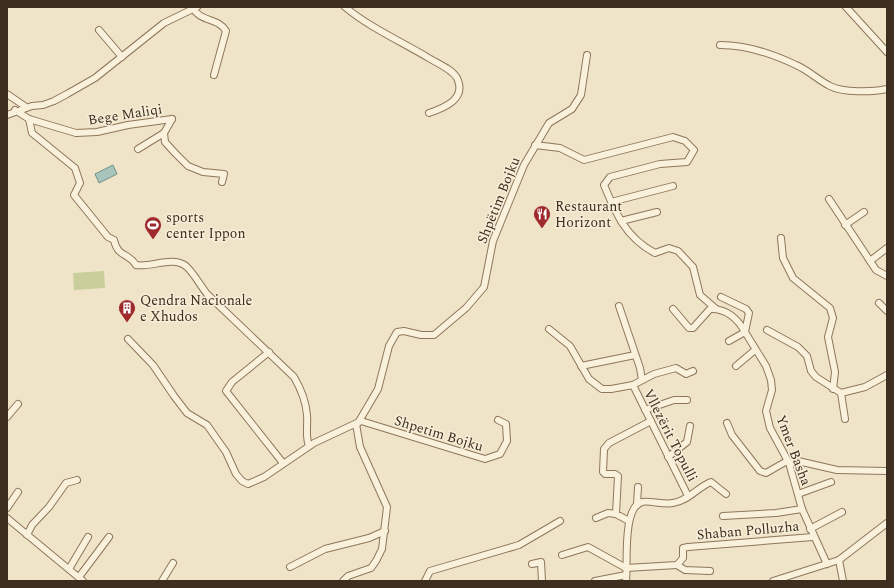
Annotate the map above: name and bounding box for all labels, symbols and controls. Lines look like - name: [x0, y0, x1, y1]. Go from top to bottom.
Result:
- street label: Bege Maliqi: [86, 98, 164, 131]
- street label: Shpëtim Bojku: [471, 153, 526, 247]
- place label: Restaurant Horizont: [555, 196, 622, 233]
- restaurant icon: Restaurant Horizont: [532, 204, 552, 229]
- place label: sports center Ippon: [166, 207, 246, 244]
- sports icon: sports center Ippon: [143, 215, 163, 240]
- place label: Qendra Nacionale e Xhudos: [140, 290, 253, 327]
- building icon: Qendra Nacionale e Xhudos: [117, 298, 137, 323]
- street label: Vllezërit Topulli: [638, 385, 703, 485]
- street label: Shpetim Bojku: [392, 410, 486, 457]
- street label: Ymer Basha: [770, 412, 817, 489]
- street label: Shaban Polluzha: [696, 516, 800, 545]

